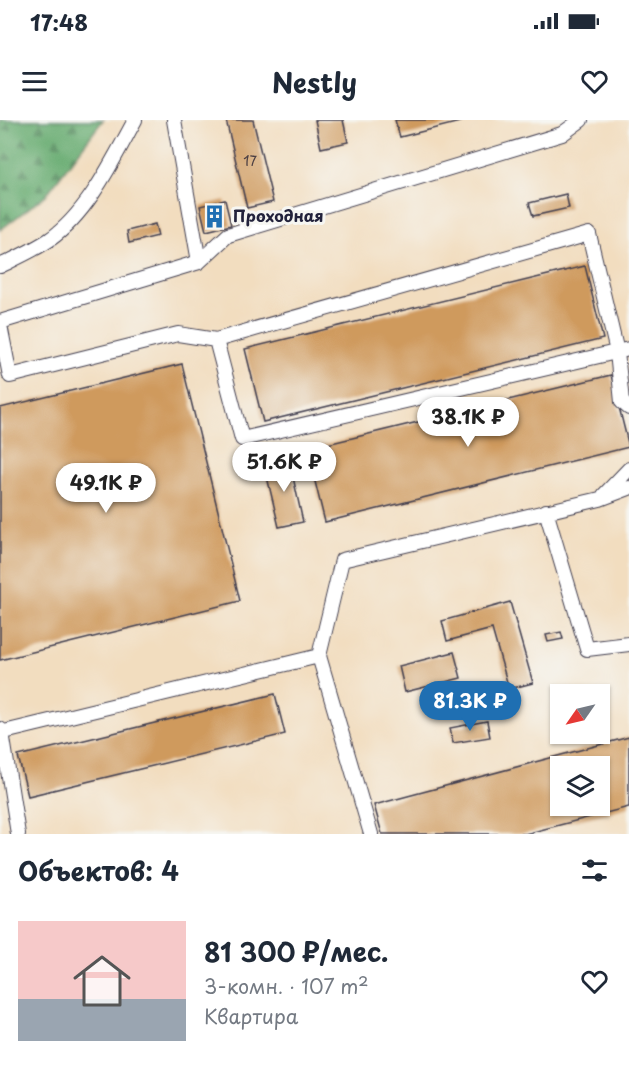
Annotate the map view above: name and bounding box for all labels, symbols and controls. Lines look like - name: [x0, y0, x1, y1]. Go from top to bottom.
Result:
- text: 17:48: [30, 5, 88, 38]
- text: Nestly: [272, 61, 357, 102]
- icon: menu: [18, 65, 51, 98]
- icon: heart: [578, 65, 611, 98]
- house number: 17: [243, 150, 257, 171]
- building icon: Проходная: [202, 203, 228, 229]
- place label: Проходная: [233, 203, 324, 227]
- pin: 38.1K ₽: [413, 397, 523, 448]
- text: 38.1K ₽: [431, 401, 505, 431]
- pin: 51.6K ₽: [229, 442, 339, 493]
- text: 51.6K ₽: [246, 446, 322, 476]
- pin: 49.1K ₽: [51, 463, 161, 514]
- text: 49.1K ₽: [70, 467, 142, 497]
- pin: 81.3K ₽: [415, 681, 525, 732]
- north arrow: [550, 684, 610, 744]
- map controls: [550, 684, 610, 816]
- text: 81.3K ₽: [433, 685, 507, 715]
- button: layers: [550, 756, 610, 816]
- text: Объектов: 4: [18, 851, 179, 890]
- icon: filters: [578, 854, 611, 887]
- text: 81 300 ₽/мес.: [204, 932, 388, 971]
- icon: home: [66, 945, 138, 1017]
- icon: heart: [578, 965, 611, 998]
- text: 3-комн. · 107 m²: [204, 971, 369, 1001]
- text: Квартира: [204, 1001, 298, 1031]

